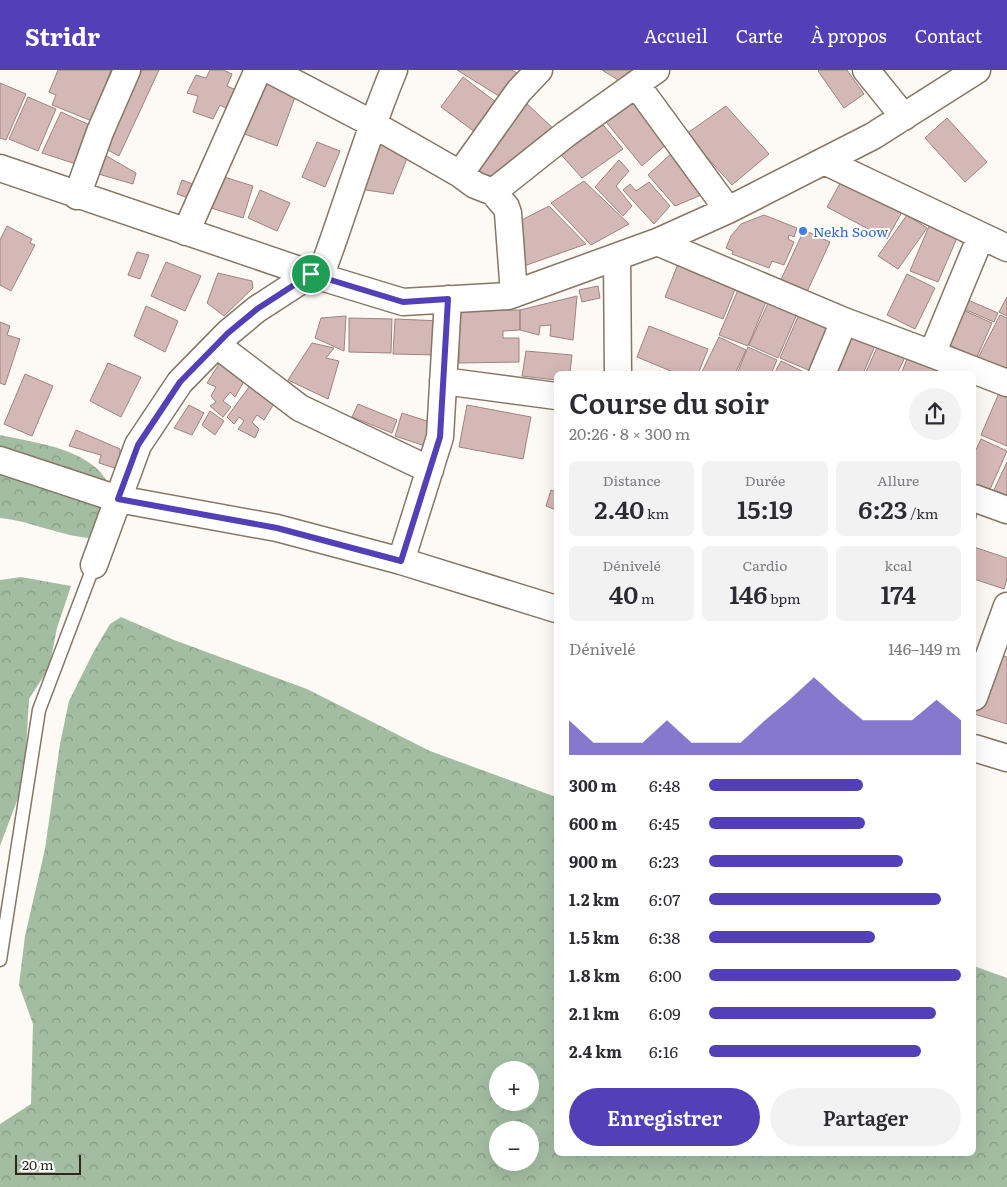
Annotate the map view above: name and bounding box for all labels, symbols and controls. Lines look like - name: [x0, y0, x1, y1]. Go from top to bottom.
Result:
- text: Stridr: [25, 18, 100, 53]
- text: Accueil: [644, 22, 708, 49]
- text: Carte: [736, 22, 783, 49]
- text: À propos: [811, 22, 887, 49]
- text: Contact: [915, 22, 982, 49]
- place label: Nekh Soow: [813, 221, 888, 241]
- marker: Nekh Soow: [797, 225, 809, 237]
- pin: [290, 253, 332, 295]
- icon: arrive: [297, 260, 325, 288]
- text: Course du soir: [569, 381, 769, 423]
- button: share: [909, 388, 961, 440]
- text: 20:26 · 8 × 300 m: [569, 421, 690, 445]
- text: Distance: [603, 470, 661, 490]
- text: Durée: [745, 470, 785, 490]
- text: Allure: [877, 470, 919, 490]
- text: 2.40: [594, 490, 644, 527]
- text: 15:19: [737, 490, 793, 527]
- text: 6:23: [858, 490, 907, 527]
- text: km: [644, 503, 669, 523]
- text: /km: [907, 503, 938, 523]
- text: Dénivelé: [603, 555, 661, 575]
- text: Cardio: [743, 555, 787, 575]
- text: kcal: [885, 555, 912, 575]
- text: 40: [609, 575, 638, 612]
- text: 146: [729, 575, 767, 612]
- text: 174: [881, 575, 916, 612]
- text: m: [638, 588, 655, 608]
- text: bpm: [767, 588, 801, 608]
- text: Dénivelé: [569, 636, 635, 660]
- text: 146–149 m: [888, 636, 961, 660]
- text: 300 m: [569, 773, 617, 797]
- text: 6:48: [649, 773, 680, 797]
- text: 600 m: [569, 811, 617, 835]
- text: 6:45: [649, 811, 680, 835]
- text: 900 m: [569, 849, 617, 873]
- text: 6:23: [649, 849, 680, 873]
- text: 1.2 km: [569, 887, 619, 911]
- text: 6:07: [649, 887, 680, 911]
- text: 1.5 km: [569, 925, 619, 949]
- text: 6:38: [649, 925, 680, 949]
- text: 1.8 km: [569, 963, 620, 987]
- text: 6:00: [649, 963, 681, 987]
- text: 2.1 km: [569, 1001, 619, 1025]
- text: 6:09: [649, 1001, 681, 1025]
- text: 2.4 km: [569, 1039, 622, 1063]
- text: 6:16: [649, 1039, 678, 1063]
- map controls: [489, 1061, 539, 1171]
- button: +: [489, 1061, 539, 1111]
- button: Enregistrer: [569, 1088, 760, 1146]
- button: Partager: [770, 1088, 961, 1146]
- button: −: [489, 1121, 539, 1171]
- scale bar: [15, 1152, 81, 1175]
- text: 20 m: [22, 1154, 54, 1174]

